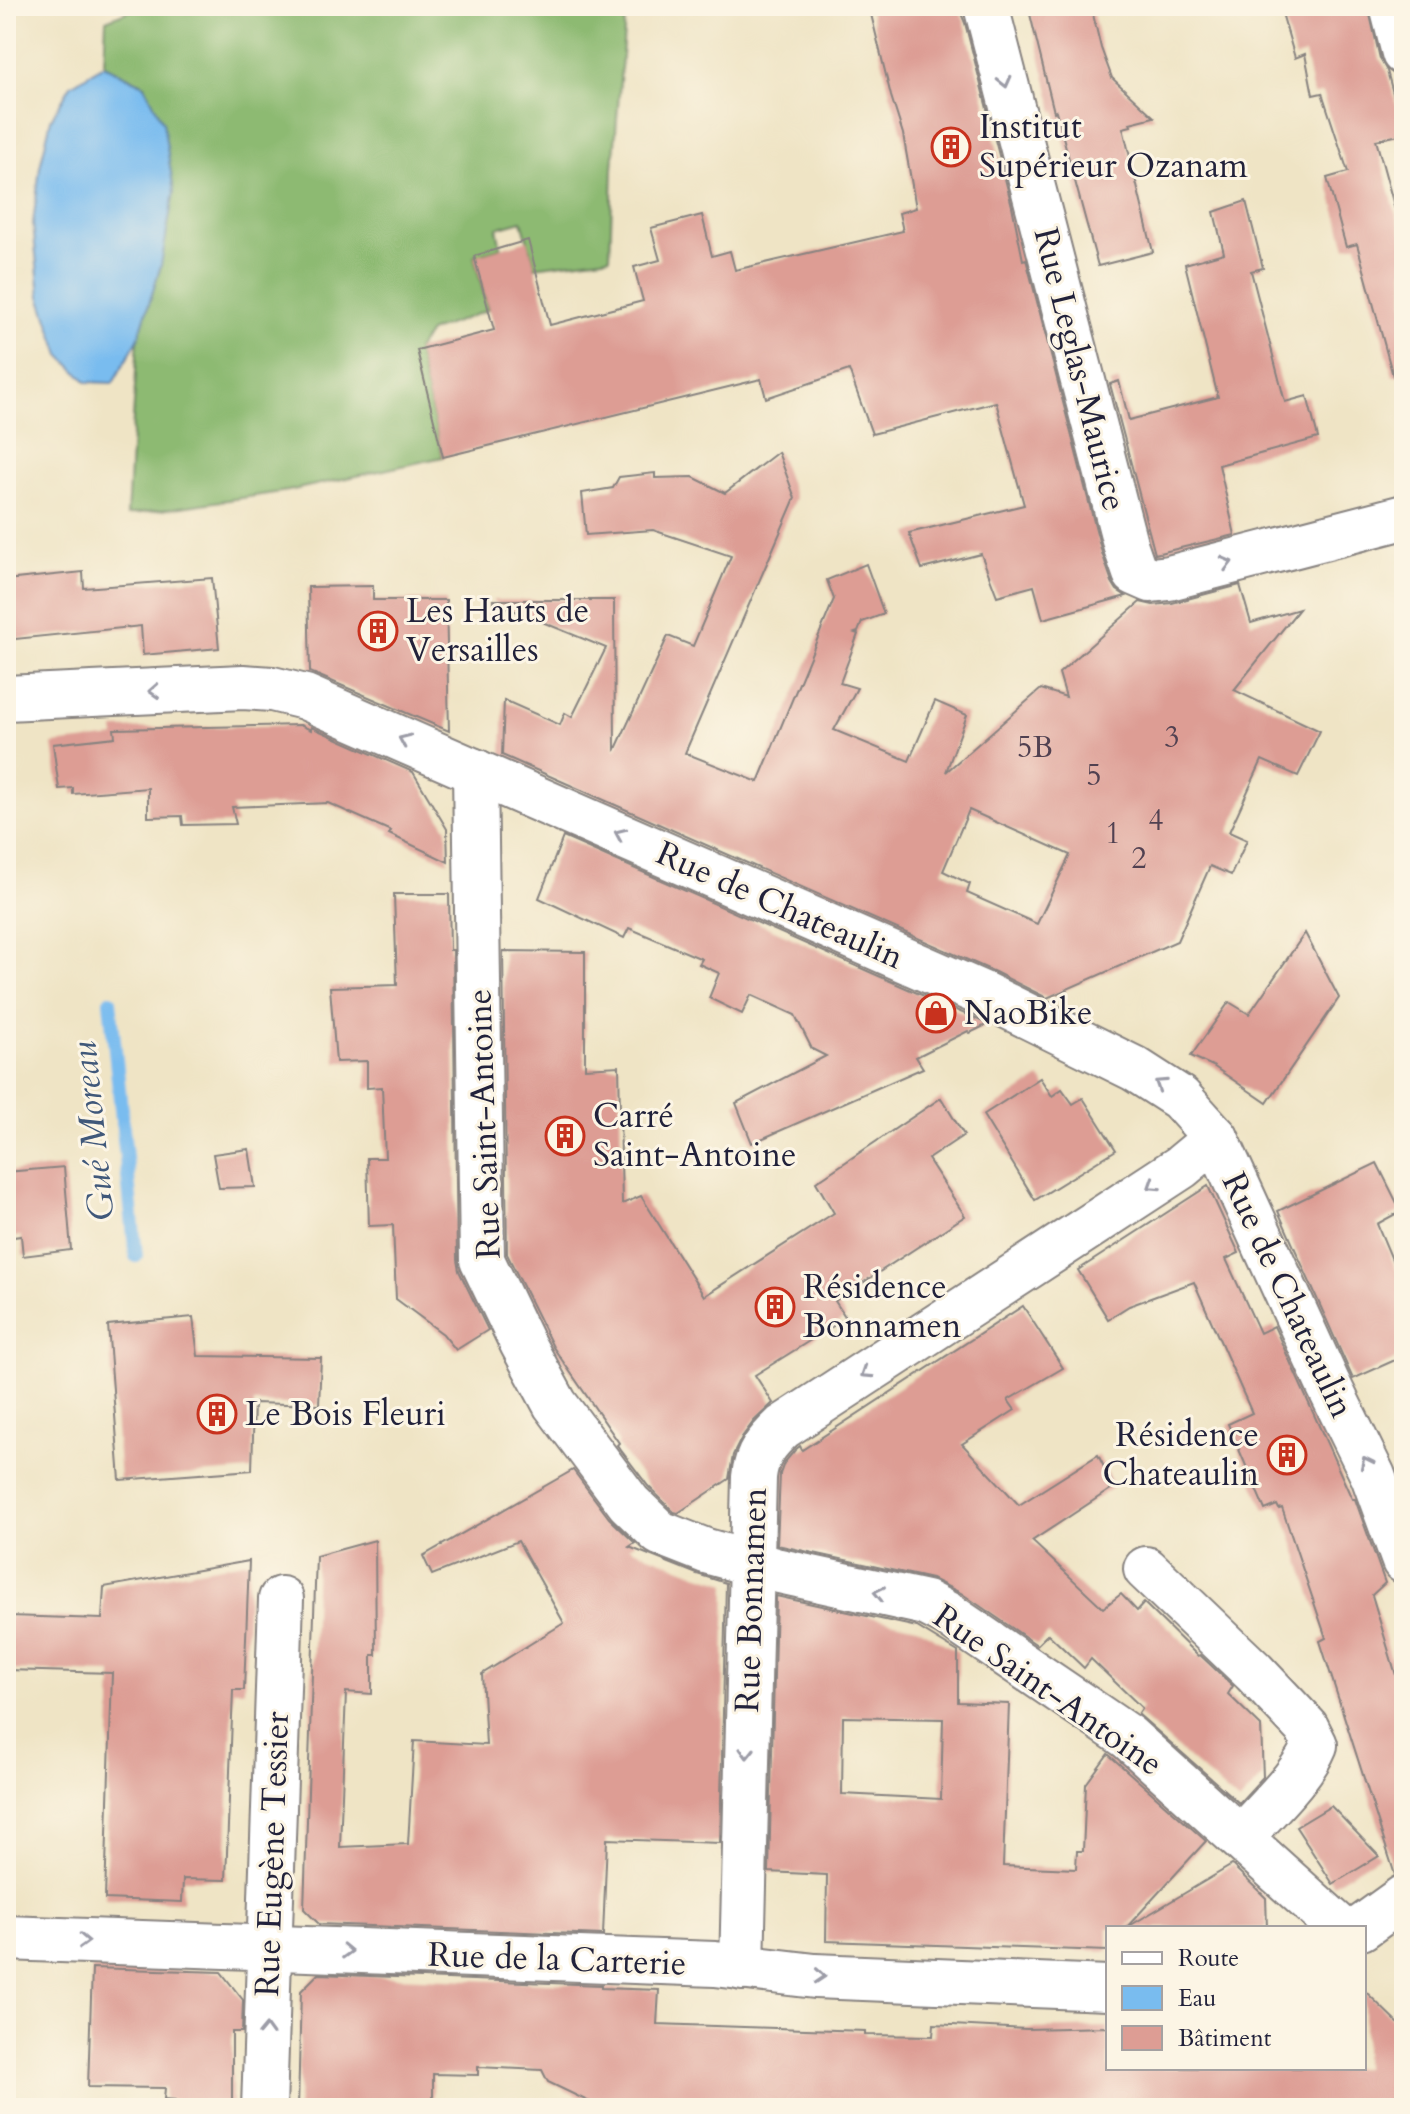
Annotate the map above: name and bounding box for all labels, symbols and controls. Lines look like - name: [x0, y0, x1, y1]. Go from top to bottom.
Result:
- one-way arrow: [996, 74, 1013, 88]
- place label: Institut Supérieur Ozanam: [979, 104, 1248, 189]
- building icon: Institut Supérieur Ozanam: [930, 126, 972, 168]
- street label: Rue Leglas-Maurice: [1023, 223, 1137, 515]
- one-way arrow: [1220, 555, 1234, 572]
- place label: Les Hauts de Versailles: [406, 588, 589, 673]
- building icon: Les Hauts de Versailles: [357, 610, 399, 652]
- one-way arrow: [147, 682, 160, 699]
- house number: 3: [1164, 717, 1180, 758]
- house number: 5B: [1017, 727, 1053, 768]
- one-way arrow: [398, 733, 412, 749]
- house number: 5: [1086, 755, 1102, 796]
- house number: 4: [1148, 800, 1164, 841]
- house number: 1: [1105, 813, 1121, 854]
- one-way arrow: [613, 828, 628, 844]
- street label: Rue de Chateaulin: [649, 830, 911, 980]
- house number: 2: [1131, 838, 1147, 879]
- street label: Rue Saint-Antoine: [456, 988, 512, 1260]
- place label: NaoBike: [964, 990, 1092, 1036]
- shop icon: NaoBike: [915, 992, 957, 1034]
- water label: Gué Moreau: [59, 1039, 127, 1223]
- one-way arrow: [1154, 1079, 1169, 1094]
- place label: Carré Saint-Antoine: [593, 1093, 796, 1178]
- building icon: Carré Saint-Antoine: [544, 1115, 586, 1157]
- street label: Rue de Chateaulin: [1211, 1165, 1365, 1425]
- one-way arrow: [1148, 1175, 1162, 1190]
- place label: Résidence Bonnamen: [803, 1264, 961, 1349]
- building icon: Résidence Bonnamen: [754, 1286, 796, 1328]
- one-way arrow: [860, 1364, 874, 1379]
- place label: Le Bois Fleuri: [245, 1391, 446, 1437]
- building icon: Le Bois Fleuri: [196, 1393, 238, 1435]
- place label: Résidence Chateaulin: [1103, 1412, 1259, 1497]
- building icon: Résidence Chateaulin: [1266, 1434, 1308, 1476]
- one-way arrow: [1361, 1456, 1376, 1471]
- street label: Rue Bonnamen: [724, 1487, 778, 1713]
- one-way arrow: [873, 1585, 886, 1602]
- street label: Rue Saint-Antoine: [924, 1594, 1172, 1786]
- street label: Rue Eugène Tessier: [244, 1710, 300, 1997]
- one-way arrow: [738, 1747, 755, 1760]
- legend: [1106, 1926, 1366, 2070]
- street label: Rue de la Carterie: [427, 1932, 687, 1986]
- one-way arrow: [78, 1933, 91, 1950]
- text: Route: [1178, 1942, 1239, 1975]
- one-way arrow: [341, 1943, 354, 1960]
- one-way arrow: [814, 1967, 827, 1984]
- text: Eau: [1178, 1982, 1216, 2015]
- text: Bâtiment: [1178, 2022, 1272, 2055]
- one-way arrow: [258, 2023, 275, 2036]

